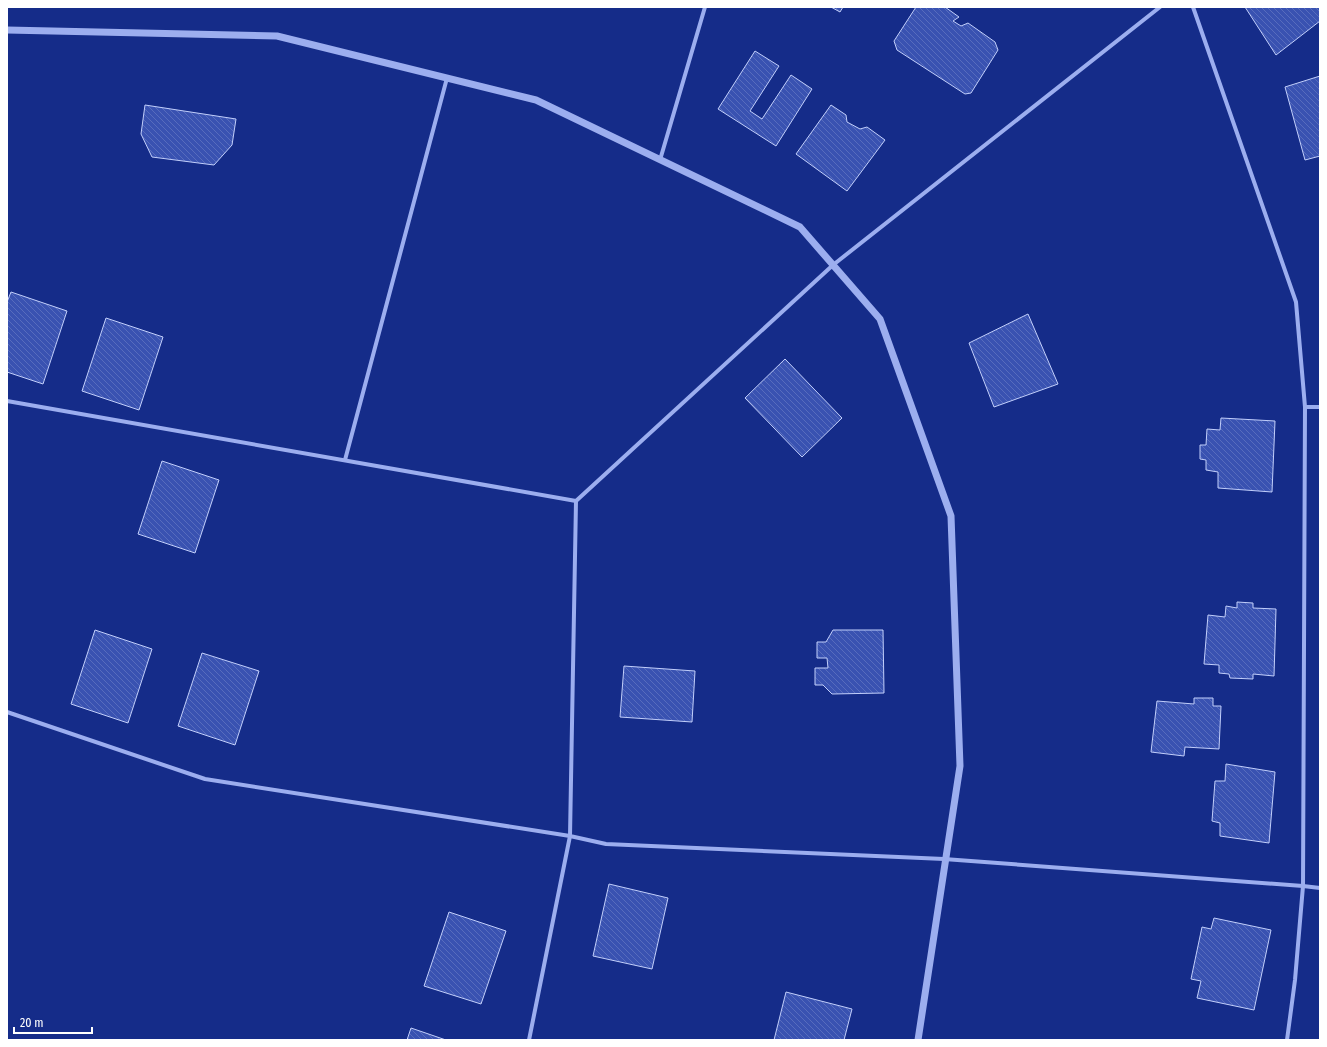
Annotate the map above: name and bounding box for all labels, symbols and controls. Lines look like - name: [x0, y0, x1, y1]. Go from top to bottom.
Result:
- scale bar: [14, 1009, 92, 1035]
- text: 20 m: [20, 1016, 44, 1030]

